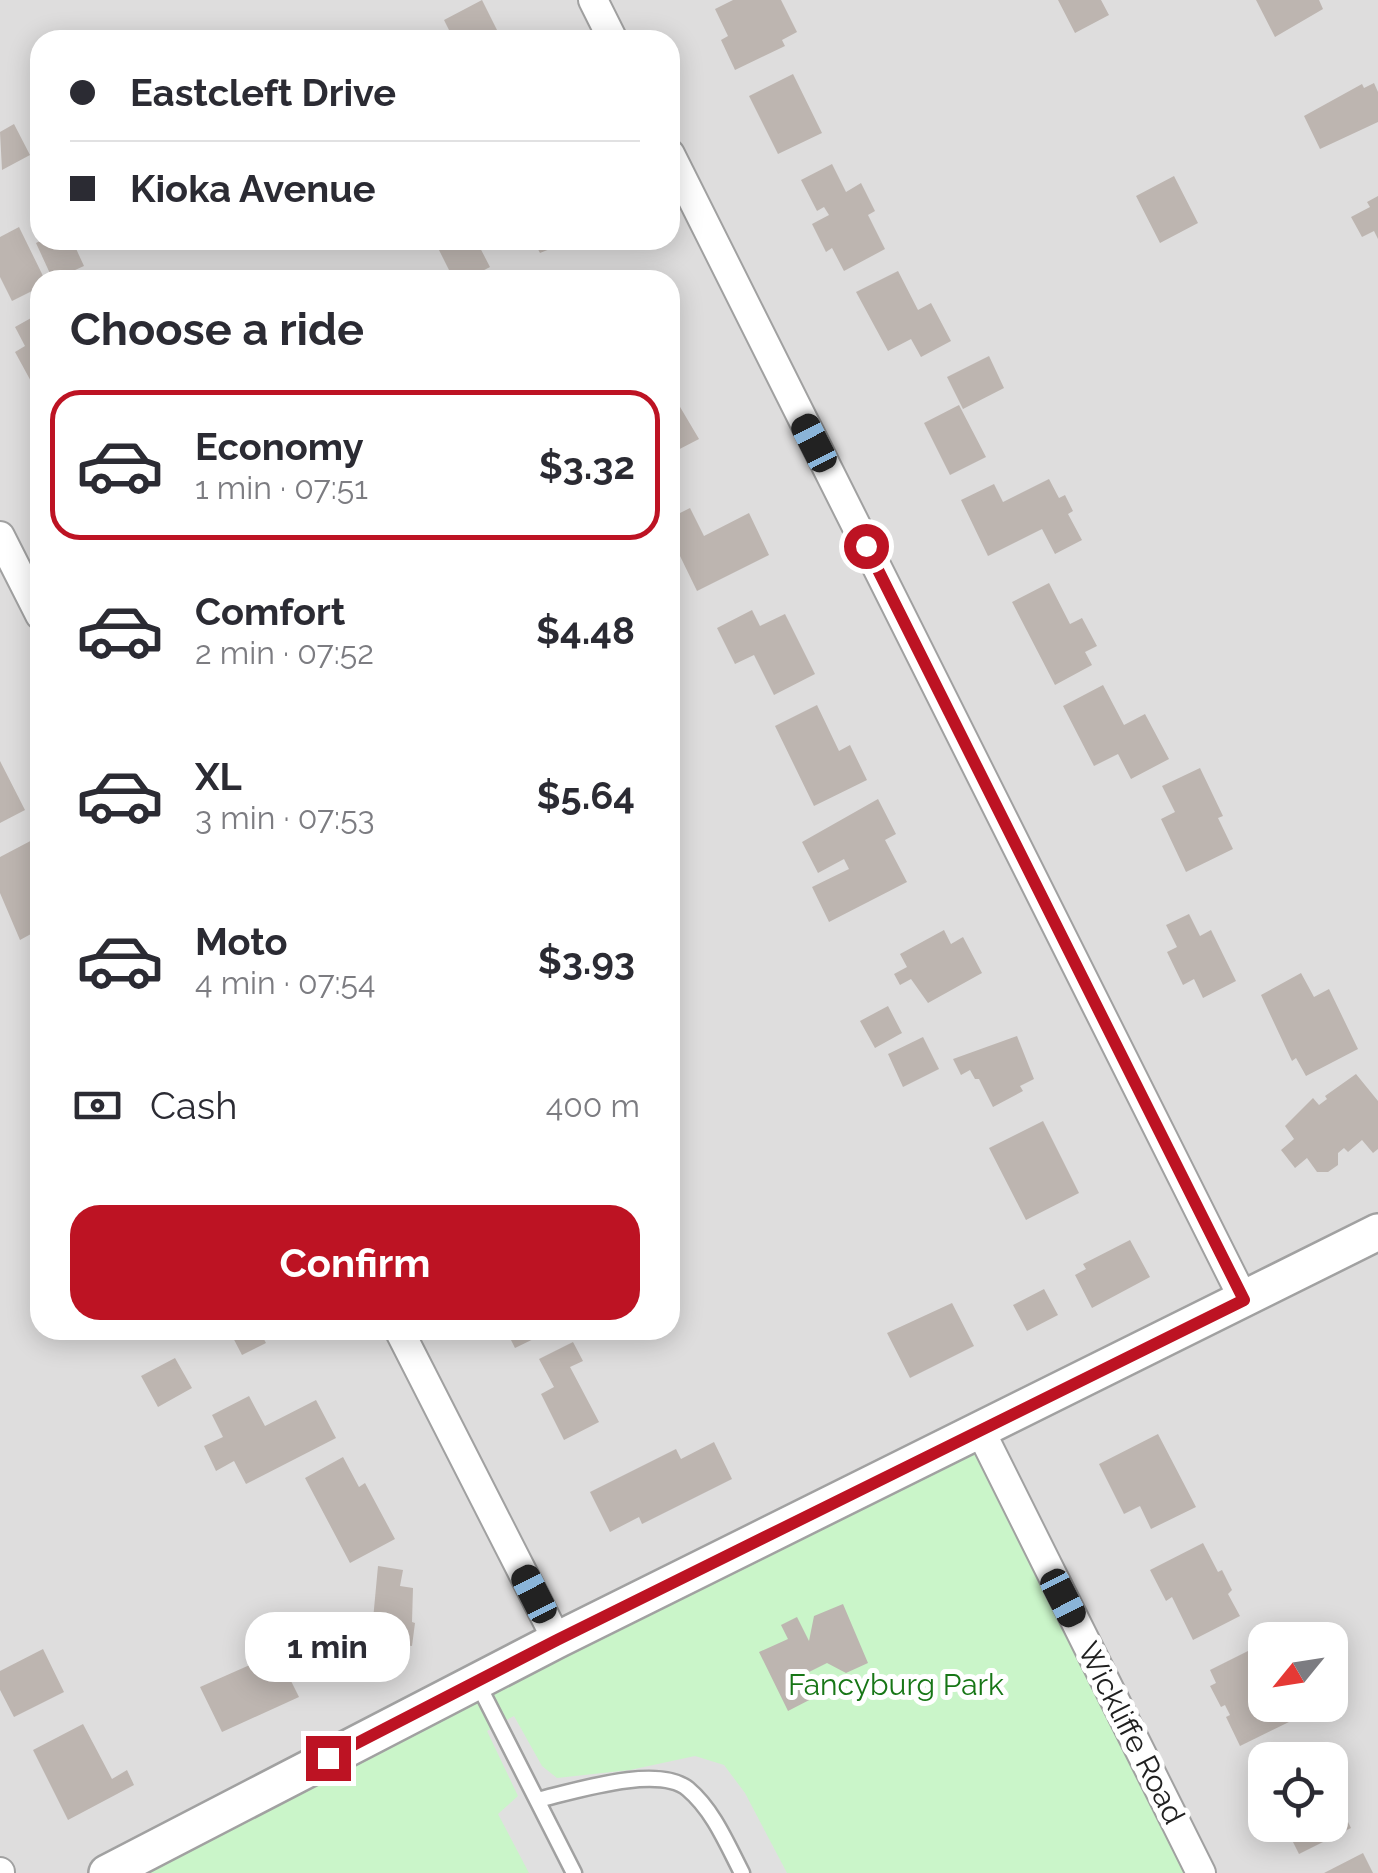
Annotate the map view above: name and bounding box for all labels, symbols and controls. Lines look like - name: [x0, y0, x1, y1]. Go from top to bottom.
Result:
- text: Eastcleft Drive: [130, 70, 396, 115]
- text: Kioka Avenue: [130, 166, 375, 211]
- text: Choose a ride: [70, 303, 364, 356]
- car: [787, 409, 841, 477]
- icon: car: [75, 420, 165, 510]
- text: Economy: [195, 424, 364, 469]
- text: $3.32: [539, 443, 635, 488]
- text: 1 min · 07:51: [195, 469, 368, 506]
- route start: [844, 524, 889, 569]
- icon: car: [75, 585, 165, 675]
- text: Comfort: [195, 589, 345, 634]
- text: $4.48: [536, 608, 635, 653]
- text: 2 min · 07:52: [195, 634, 374, 671]
- icon: car: [75, 750, 165, 840]
- text: XL: [195, 754, 242, 799]
- text: $5.64: [537, 773, 635, 818]
- text: 3 min · 07:53: [195, 799, 375, 836]
- icon: car: [75, 915, 165, 1005]
- text: Moto: [195, 919, 288, 964]
- text: $3.93: [538, 938, 635, 983]
- text: 4 min · 07:54: [195, 964, 375, 1001]
- icon: cash: [70, 1078, 125, 1133]
- text: Cash: [150, 1083, 237, 1128]
- text: 400 m: [546, 1087, 640, 1124]
- button: Confirm: [70, 1205, 640, 1320]
- car: [507, 1560, 561, 1628]
- car: [1036, 1564, 1090, 1632]
- callout: 1 min: [245, 1613, 410, 1683]
- north arrow: [1248, 1622, 1348, 1722]
- map controls: [1248, 1622, 1348, 1842]
- text: 1 min: [287, 1628, 368, 1665]
- street label: Wickliffe Road: [1071, 1636, 1192, 1829]
- park label: Fancyburg Park: [788, 1667, 1004, 1702]
- route end: [306, 1736, 351, 1781]
- button: locate: [1248, 1742, 1348, 1842]

